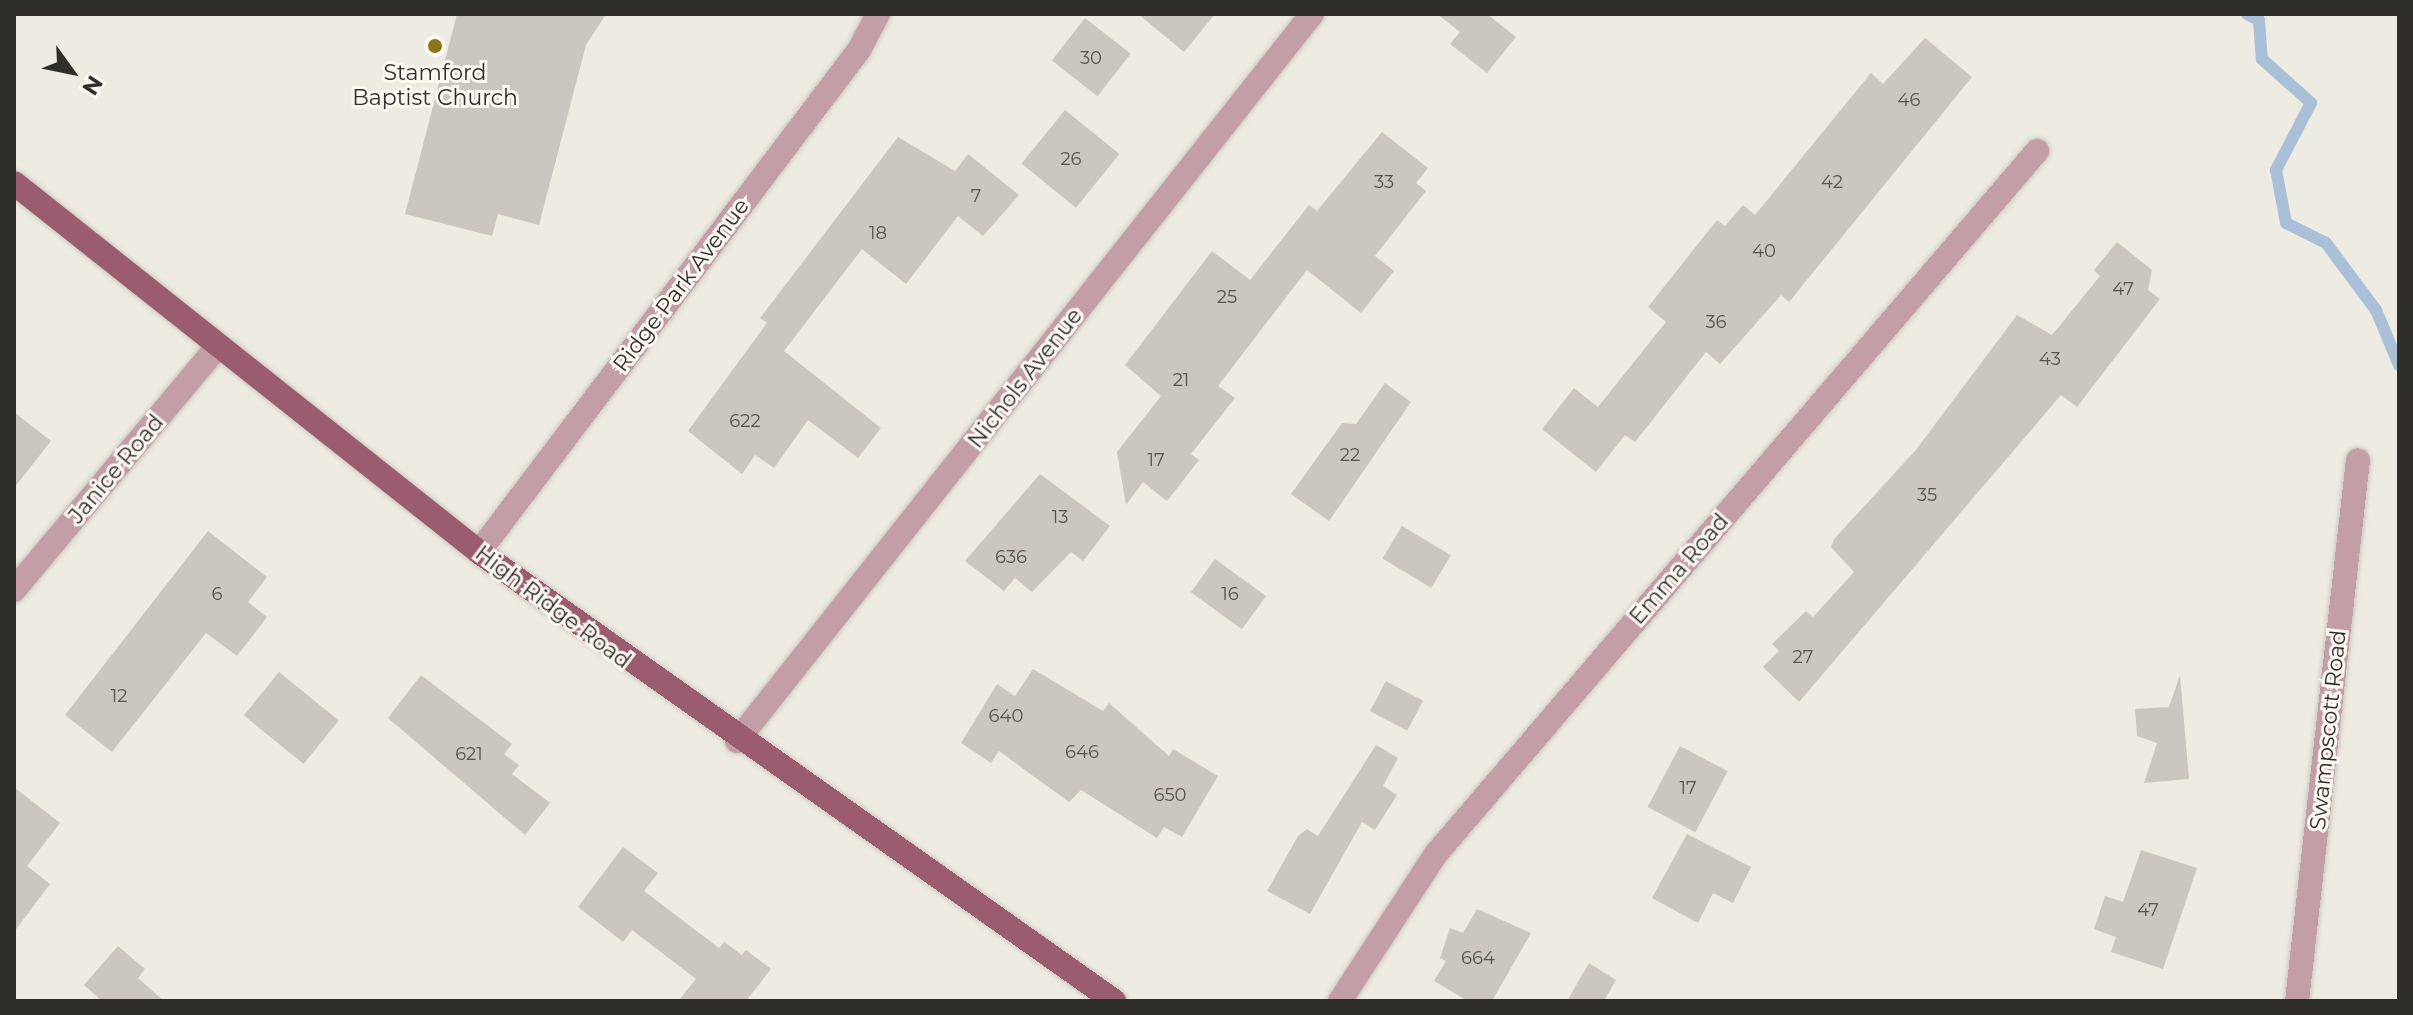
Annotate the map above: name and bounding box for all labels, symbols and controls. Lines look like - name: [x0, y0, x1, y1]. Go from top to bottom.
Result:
- north arrow: [32, 32, 112, 112]
- marker: Stamford Baptist Church: [426, 37, 444, 55]
- house number: 30: [1080, 47, 1102, 69]
- place label: Stamford Baptist Church: [352, 59, 518, 110]
- text: N: [76, 71, 109, 100]
- house number: 46: [1898, 89, 1920, 111]
- house number: 26: [1060, 148, 1082, 170]
- house number: 33: [1374, 171, 1394, 193]
- house number: 42: [1821, 171, 1843, 193]
- house number: 7: [971, 185, 981, 207]
- street label: Ridge Park Avenue: [607, 193, 755, 377]
- house number: 18: [869, 222, 887, 244]
- house number: 40: [1752, 240, 1776, 262]
- house number: 47: [2112, 278, 2134, 300]
- house number: 25: [1217, 286, 1237, 308]
- street label: Nichols Avenue: [962, 303, 1088, 453]
- house number: 36: [1705, 311, 1727, 333]
- house number: 43: [2039, 348, 2061, 370]
- house number: 21: [1173, 369, 1189, 391]
- street label: Janice Road: [63, 409, 169, 529]
- house number: 622: [729, 410, 761, 432]
- house number: 22: [1340, 444, 1360, 466]
- house number: 17: [1147, 449, 1165, 471]
- house number: 35: [1917, 484, 1937, 506]
- house number: 13: [1052, 506, 1068, 528]
- street label: Emma Road: [1624, 508, 1734, 630]
- street label: High Ridge Road: [470, 540, 636, 674]
- house number: 636: [995, 546, 1027, 568]
- house number: 6: [212, 583, 222, 605]
- house number: 16: [1221, 583, 1239, 605]
- street label: Swampscott Road: [2304, 629, 2352, 831]
- house number: 27: [1793, 646, 1813, 668]
- house number: 12: [111, 685, 127, 707]
- house number: 640: [989, 705, 1023, 727]
- house number: 646: [1065, 741, 1099, 763]
- house number: 621: [455, 743, 483, 765]
- house number: 17: [1679, 777, 1697, 799]
- house number: 650: [1153, 784, 1187, 806]
- house number: 47: [2137, 899, 2159, 921]
- house number: 664: [1461, 947, 1495, 969]

